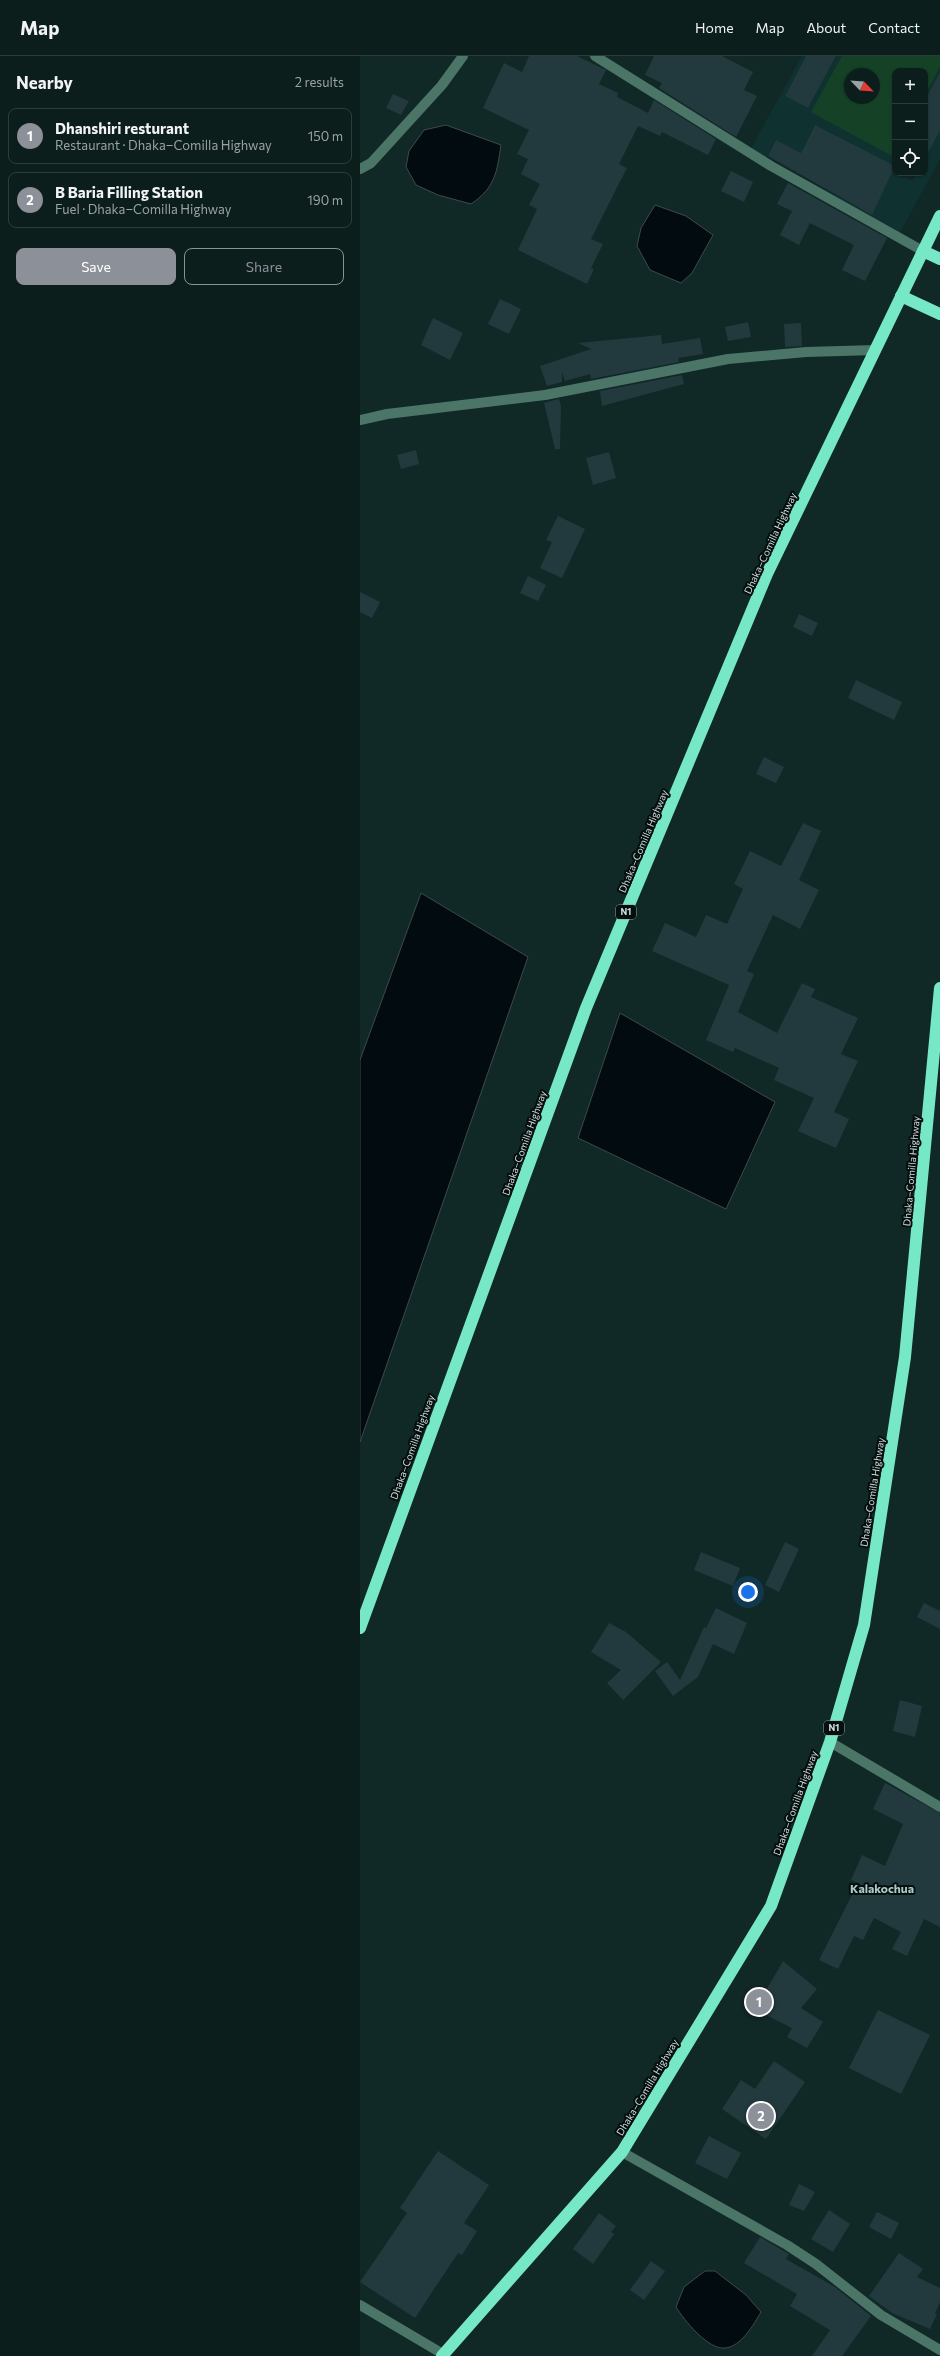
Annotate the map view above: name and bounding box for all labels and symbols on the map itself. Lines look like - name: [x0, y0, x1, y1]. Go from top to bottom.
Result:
- north arrow: [844, 68, 880, 104]
- street label: Dhaka–Comilla Highway: [741, 490, 799, 596]
- street label: Dhaka–Comilla Highway: [616, 788, 670, 894]
- road number: N1: [616, 905, 636, 919]
- street label: Dhaka–Comilla Highway: [499, 1089, 549, 1197]
- street label: Dhaka–Comilla Highway: [900, 1115, 922, 1227]
- street label: Dhaka–Comilla Highway: [387, 1393, 437, 1501]
- street label: Dhaka–Comilla Highway: [857, 1436, 887, 1548]
- your location: [738, 1582, 758, 1602]
- road number: N1: [824, 1721, 844, 1735]
- street label: Dhaka–Comilla Highway: [770, 1749, 820, 1857]
- district label: Kalakochua: [850, 1881, 914, 1895]
- pin: 1: [746, 1987, 772, 2017]
- street label: Dhaka–Comilla Highway: [613, 2037, 681, 2137]
- pin: 2: [748, 2101, 774, 2131]

